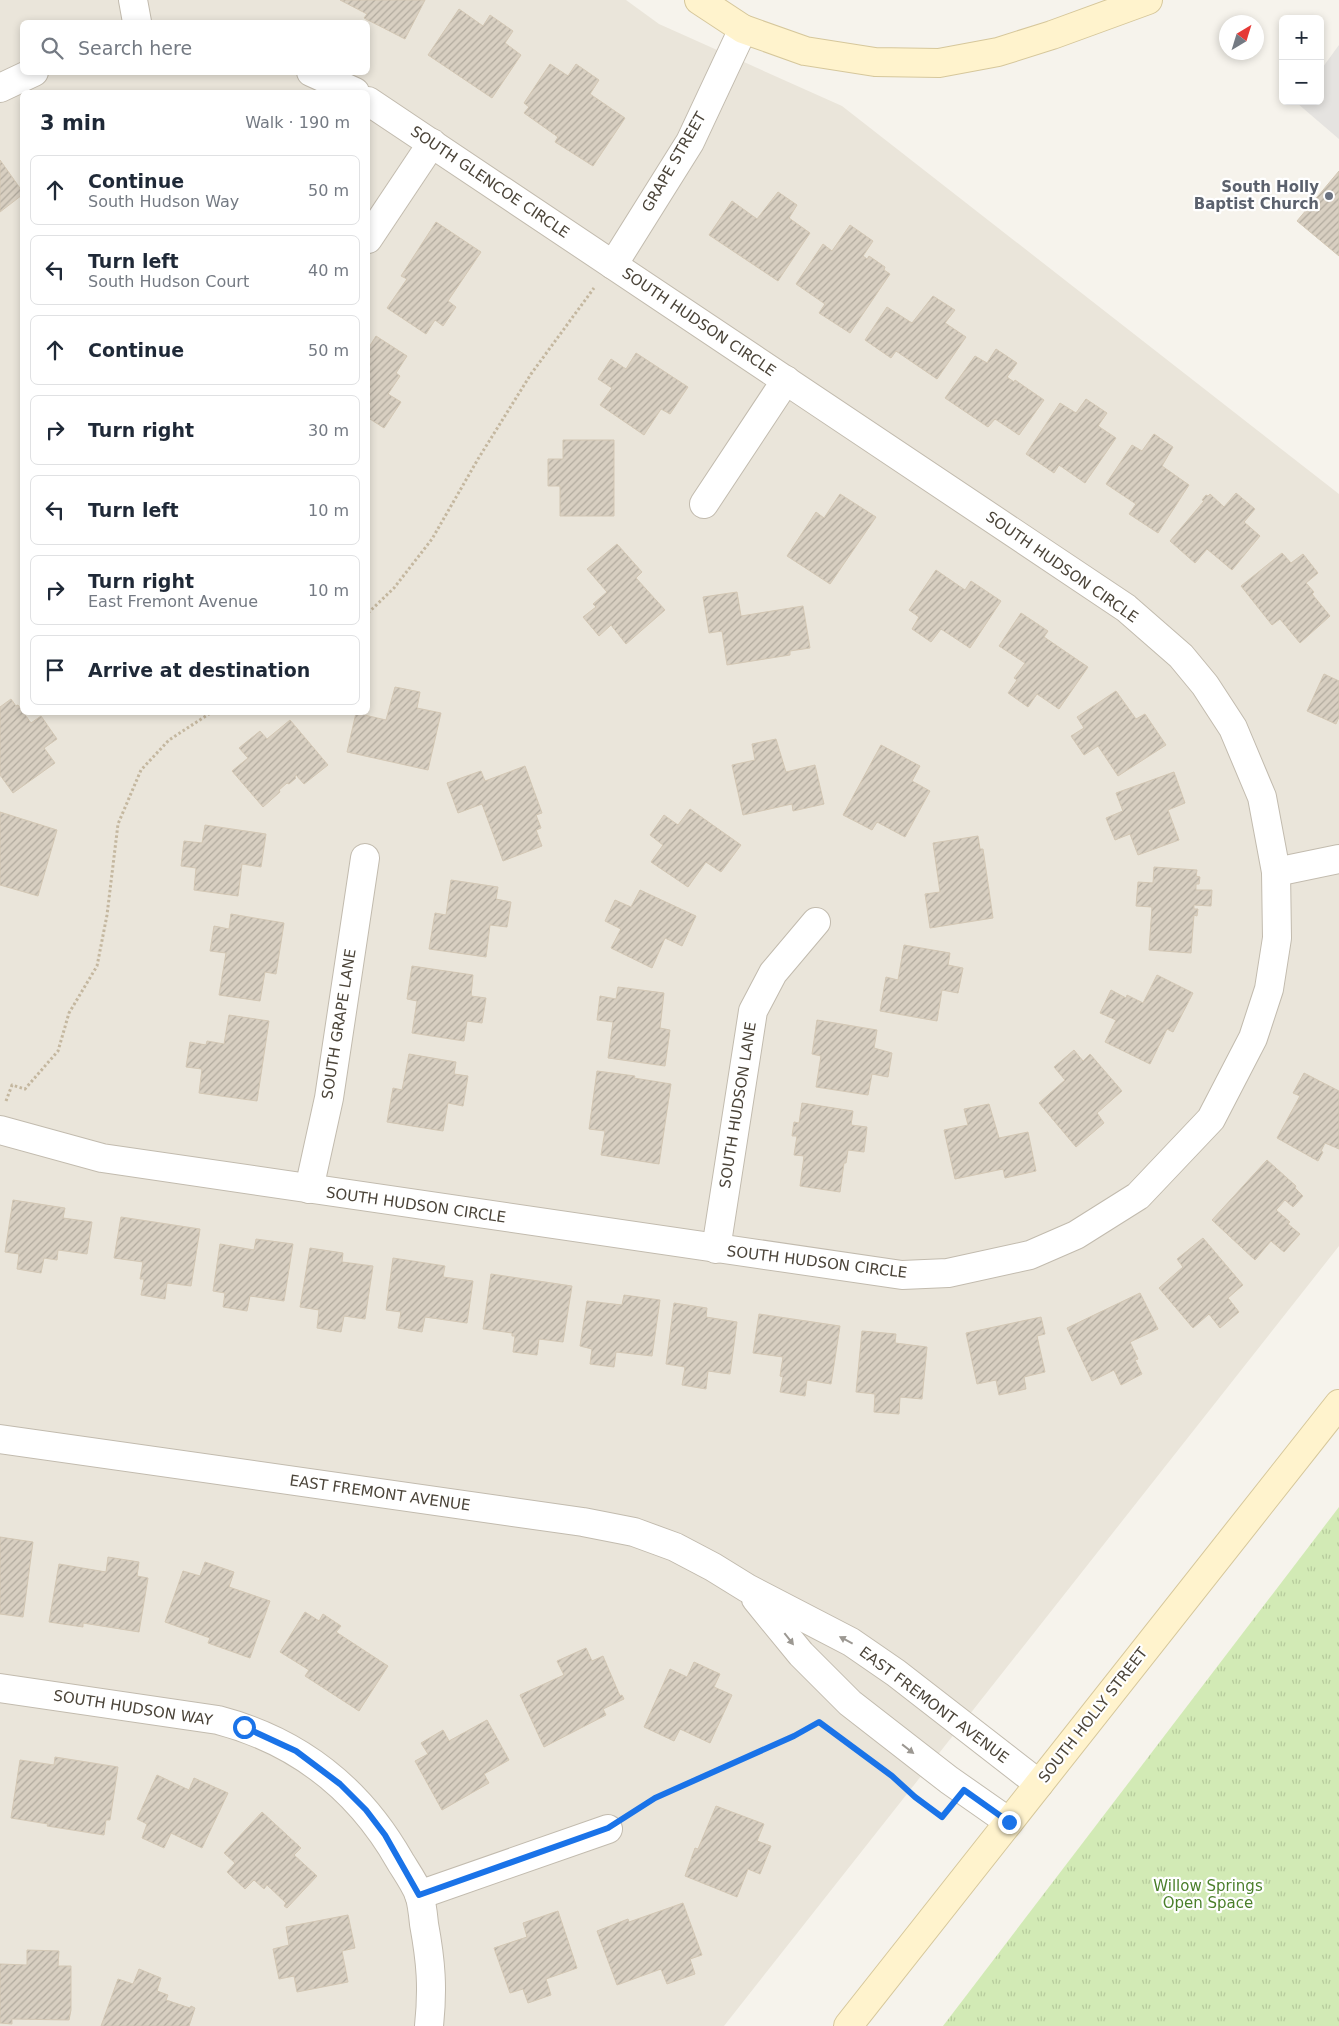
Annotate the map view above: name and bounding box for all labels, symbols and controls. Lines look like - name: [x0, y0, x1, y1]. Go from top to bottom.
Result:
- north arrow: [1219, 15, 1264, 60]
- map controls: [1279, 15, 1324, 105]
- button: +: [1279, 15, 1324, 60]
- search box: [20, 20, 370, 75]
- icon: search: [38, 34, 66, 62]
- text: Search here: [78, 37, 192, 59]
- button: −: [1279, 60, 1324, 105]
- street label: GRAPE STREET: [638, 108, 710, 215]
- text: 3 min: [40, 111, 106, 135]
- text: Walk · 190 m: [245, 113, 350, 132]
- street label: SOUTH GLENCOE CIRCLE: [407, 122, 573, 242]
- text: Continue: [88, 170, 184, 192]
- icon: ahead: [41, 176, 69, 204]
- place label: South Holly Baptist Church: [1194, 178, 1319, 213]
- text: 50 m: [308, 181, 349, 200]
- marker: South Holly Baptist Church: [1323, 190, 1335, 202]
- text: South Hudson Way: [88, 192, 239, 211]
- text: Turn left: [88, 250, 179, 272]
- icon: left: [41, 256, 69, 284]
- text: 40 m: [308, 261, 349, 280]
- street label: SOUTH HUDSON CIRCLE: [619, 264, 779, 380]
- text: South Hudson Court: [88, 272, 249, 291]
- icon: ahead: [41, 336, 69, 364]
- text: Continue: [88, 339, 184, 361]
- text: 50 m: [308, 341, 349, 360]
- icon: right: [41, 416, 69, 444]
- text: Turn right: [88, 419, 194, 441]
- text: 30 m: [308, 421, 349, 440]
- icon: left: [41, 496, 69, 524]
- text: Turn left: [88, 499, 179, 521]
- text: 10 m: [308, 501, 349, 520]
- street label: SOUTH HUDSON CIRCLE: [982, 508, 1142, 626]
- text: Turn right: [88, 570, 194, 592]
- icon: right: [41, 576, 69, 604]
- text: 10 m: [308, 581, 349, 600]
- text: East Fremont Avenue: [88, 592, 258, 611]
- icon: arrive: [41, 656, 69, 684]
- text: Arrive at destination: [88, 659, 310, 681]
- street label: SOUTH GRAPE LANE: [318, 947, 360, 1101]
- street label: SOUTH HUDSON LANE: [716, 1020, 760, 1190]
- street label: SOUTH HUDSON CIRCLE: [325, 1183, 507, 1227]
- street label: SOUTH HUDSON CIRCLE: [726, 1242, 908, 1282]
- street label: EAST FREMONT AVENUE: [288, 1471, 472, 1515]
- one-way arrow: [784, 1632, 795, 1645]
- one-way arrow: [838, 1636, 853, 1644]
- street label: EAST FREMONT AVENUE: [856, 1643, 1012, 1767]
- street label: SOUTH HOLLY STREET: [1035, 1643, 1152, 1786]
- street label: SOUTH HUDSON WAY: [52, 1687, 215, 1730]
- route start: [233, 1716, 256, 1739]
- one-way arrow: [901, 1743, 914, 1754]
- route end: [998, 1811, 1021, 1834]
- park label: Willow Springs Open Space: [1153, 1877, 1263, 1912]

